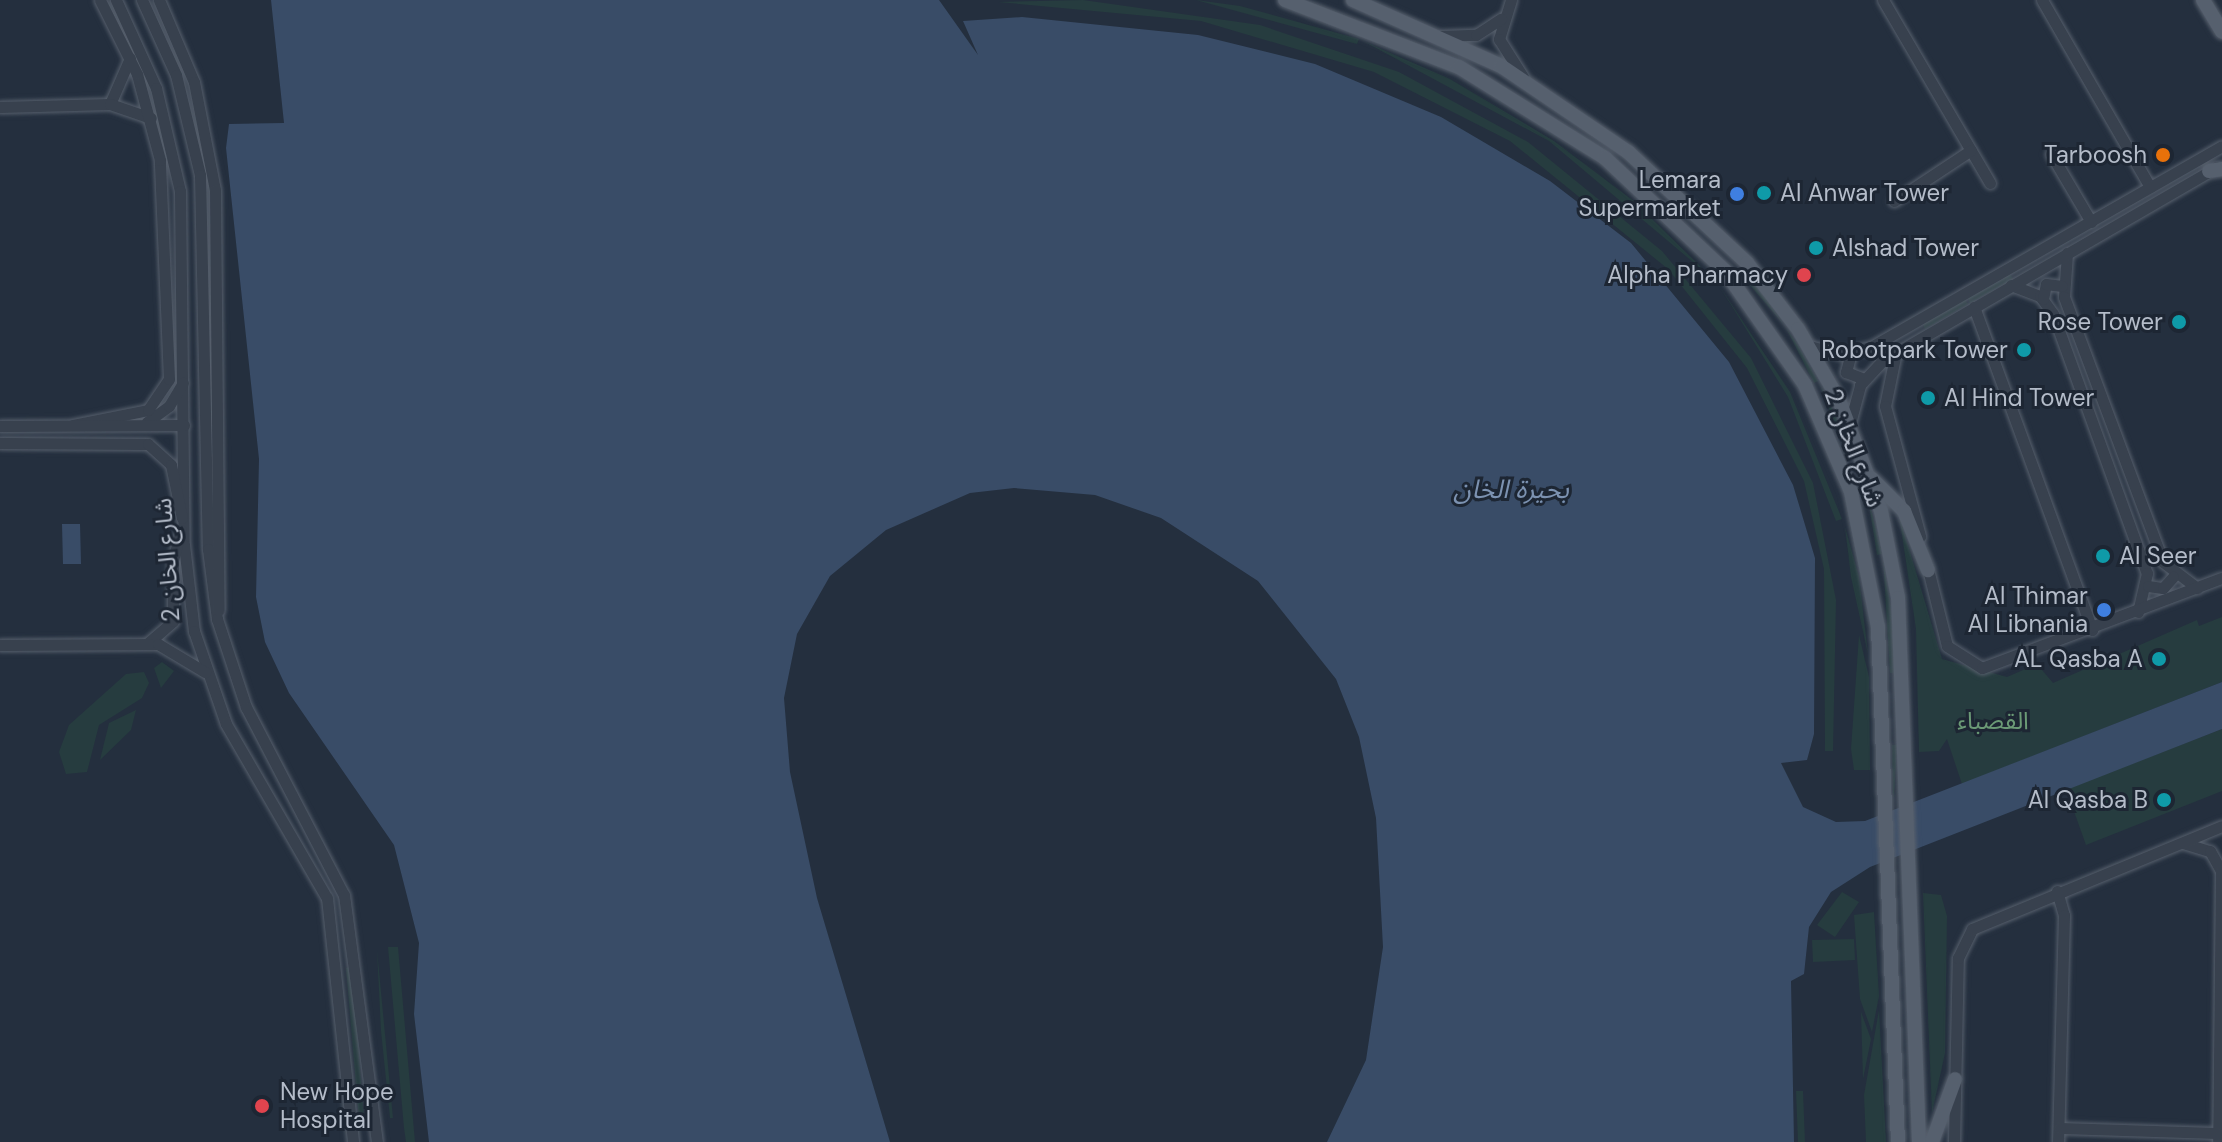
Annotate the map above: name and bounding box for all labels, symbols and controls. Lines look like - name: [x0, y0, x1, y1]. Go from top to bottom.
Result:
- place label: Tarboosh: [2044, 141, 2147, 169]
- marker: Tarboosh: [2154, 146, 2172, 164]
- place label: Lemara Supermarket: [1579, 166, 1721, 222]
- place label: Al Anwar Tower: [1780, 179, 1949, 207]
- marker: Al Anwar Tower: [1755, 184, 1773, 202]
- marker: Lemara Supermarket: [1728, 185, 1746, 203]
- place label: Alshad Tower: [1832, 234, 1979, 262]
- marker: Alshad Tower: [1807, 239, 1825, 257]
- place label: Alpha Pharmacy: [1607, 261, 1788, 289]
- marker: Alpha Pharmacy: [1795, 266, 1813, 284]
- place label: Rose Tower: [2038, 308, 2163, 336]
- marker: Rose Tower: [2170, 313, 2188, 331]
- place label: Robotpark Tower: [1821, 336, 2008, 364]
- marker: Robotpark Tower: [2015, 341, 2033, 359]
- place label: Al Hind Tower: [1944, 384, 2094, 412]
- street label: شارع الخان 2: [1818, 385, 1890, 511]
- marker: Al Hind Tower: [1919, 389, 1937, 407]
- water label: بحيرة الخان: [1453, 474, 1569, 506]
- street label: شارع الخان 2: [148, 497, 186, 623]
- place label: Al Seer: [2119, 542, 2197, 570]
- marker: Al Seer: [2094, 547, 2112, 565]
- place label: Al Thimar Al Libnania: [1967, 582, 2088, 638]
- marker: Al Thimar Al Libnania: [2095, 601, 2113, 619]
- place label: AL Qasba A: [2014, 645, 2143, 673]
- marker: AL Qasba A: [2150, 650, 2168, 668]
- park label: القصباء: [1957, 707, 2029, 735]
- place label: Al Qasba B: [2028, 786, 2148, 814]
- marker: Al Qasba B: [2155, 791, 2173, 809]
- place label: New Hope Hospital: [280, 1078, 394, 1134]
- marker: New Hope Hospital: [251, 1095, 273, 1117]

